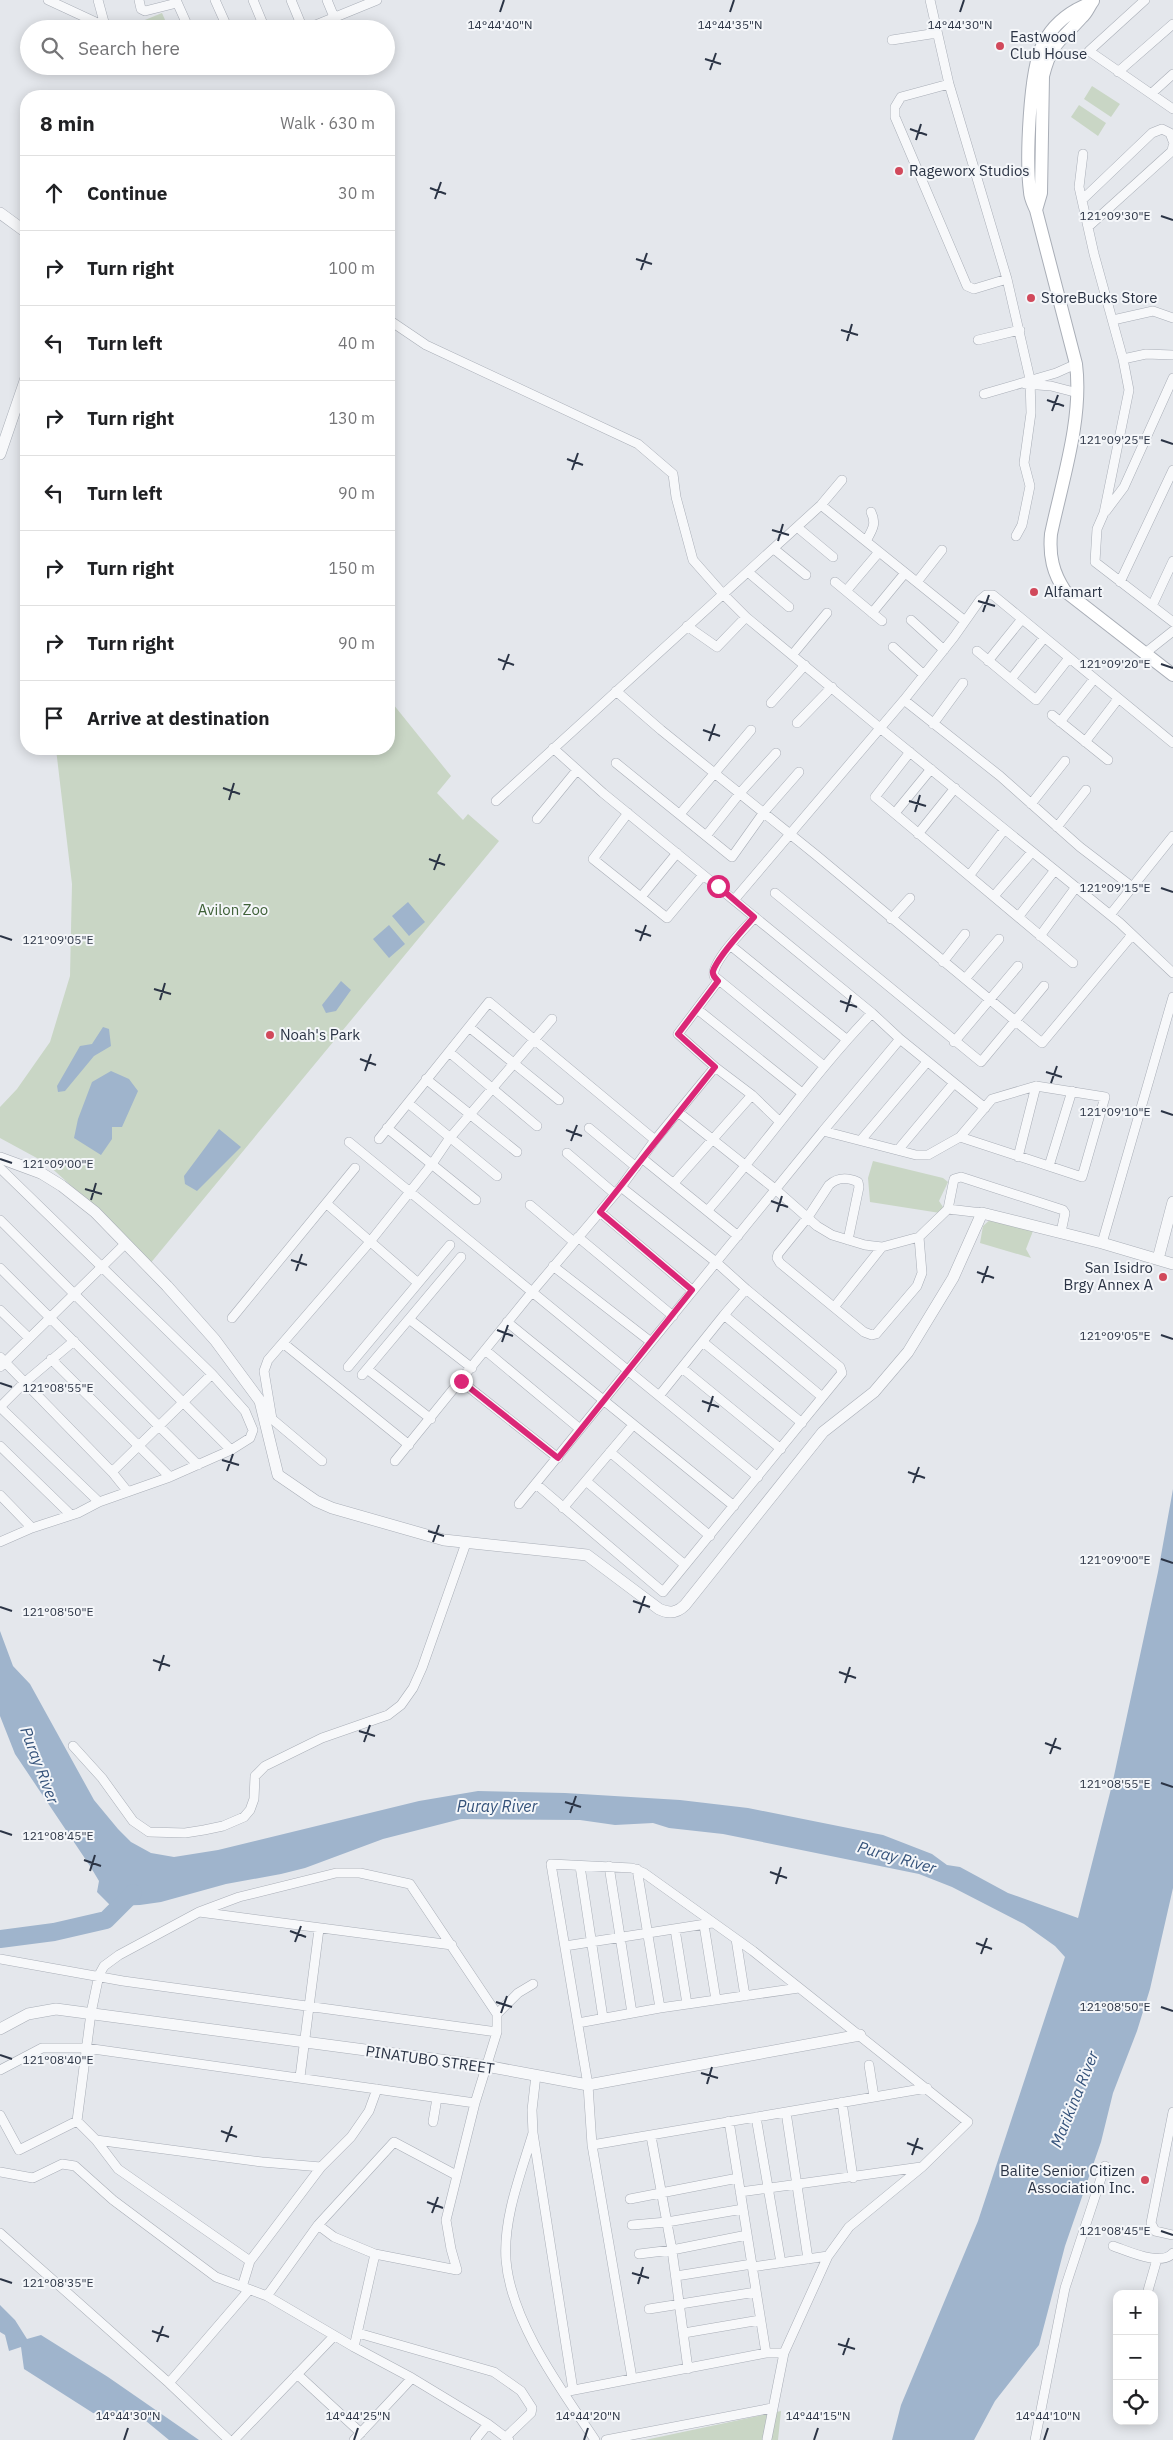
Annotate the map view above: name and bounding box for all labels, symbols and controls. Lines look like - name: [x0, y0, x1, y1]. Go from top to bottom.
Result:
- text: 14°44'40"N: [467, 17, 533, 32]
- text: 14°44'35"N: [697, 17, 763, 32]
- text: 14°44'30"N: [927, 17, 993, 32]
- search box: [20, 20, 395, 75]
- place label: Eastwood Club House: [1010, 27, 1087, 63]
- icon: search: [38, 34, 66, 62]
- text: Search here: [78, 36, 180, 60]
- marker: Eastwood Club House: [994, 40, 1006, 52]
- text: 8 min: [40, 109, 95, 137]
- text: Walk · 630 m: [280, 113, 375, 133]
- place label: Rageworx Studios: [909, 161, 1030, 180]
- marker: Rageworx Studios: [893, 165, 905, 177]
- icon: ahead: [40, 179, 68, 207]
- text: Continue: [87, 181, 167, 205]
- text: 30 m: [338, 183, 375, 203]
- text: 121°09'30"E: [1080, 208, 1150, 223]
- icon: right: [40, 254, 68, 282]
- text: Turn right: [87, 256, 174, 280]
- text: 100 m: [328, 258, 375, 278]
- place label: StoreBucks Store: [1041, 288, 1157, 307]
- marker: StoreBucks Store: [1025, 292, 1037, 304]
- icon: left: [40, 329, 68, 357]
- text: Turn left: [87, 331, 163, 355]
- text: 40 m: [338, 333, 375, 353]
- icon: right: [40, 404, 68, 432]
- text: Turn right: [87, 406, 174, 430]
- text: 130 m: [328, 408, 375, 428]
- text: 121°09'25"E: [1080, 432, 1150, 447]
- icon: left: [40, 479, 68, 507]
- text: Turn left: [87, 481, 163, 505]
- text: 90 m: [338, 483, 375, 503]
- icon: right: [40, 554, 68, 582]
- text: Turn right: [87, 556, 174, 580]
- text: 150 m: [328, 558, 375, 578]
- place label: Alfamart: [1044, 582, 1103, 601]
- marker: Alfamart: [1028, 586, 1040, 598]
- icon: right: [40, 629, 68, 657]
- text: Turn right: [87, 631, 174, 655]
- text: 90 m: [338, 633, 375, 653]
- text: 121°09'20"E: [1080, 656, 1150, 671]
- icon: arrive: [40, 704, 68, 732]
- text: Arrive at destination: [87, 706, 270, 730]
- route start: [707, 875, 730, 898]
- text: 121°09'15"E: [1080, 880, 1150, 895]
- park label: Avilon Zoo: [198, 900, 268, 919]
- text: 121°09'05"E: [23, 932, 93, 947]
- place label: Noah's Park: [280, 1025, 360, 1044]
- marker: Noah's Park: [264, 1029, 276, 1041]
- text: 121°09'10"E: [1080, 1104, 1150, 1119]
- text: 121°09'00"E: [23, 1156, 93, 1171]
- place label: San Isidro Brgy Annex A: [1064, 1258, 1153, 1294]
- marker: San Isidro Brgy Annex A: [1157, 1271, 1169, 1283]
- text: 121°09'05"E: [1080, 1328, 1150, 1343]
- route end: [450, 1370, 473, 1393]
- text: 121°08'55"E: [23, 1380, 93, 1395]
- text: 121°09'00"E: [1080, 1552, 1150, 1567]
- text: 121°08'50"E: [23, 1604, 93, 1619]
- water label: Puray River: [16, 1724, 64, 1807]
- text: 121°08'55"E: [1080, 1776, 1150, 1791]
- water label: Puray River: [457, 1796, 539, 1816]
- text: 121°08'45"E: [23, 1828, 93, 1843]
- water label: Puray River: [855, 1836, 940, 1878]
- text: 121°08'50"E: [1080, 1999, 1150, 2014]
- street label: PINATUBO STREET: [364, 2041, 496, 2078]
- water label: Marikina River: [1046, 2047, 1103, 2150]
- text: 121°08'40"E: [23, 2052, 93, 2067]
- place label: Balite Senior Citizen Association Inc.: [1000, 2161, 1135, 2197]
- marker: Balite Senior Citizen Association Inc.: [1139, 2174, 1151, 2186]
- text: 121°08'45"E: [1080, 2223, 1150, 2238]
- text: 121°08'35"E: [23, 2275, 93, 2290]
- map controls: [1113, 2290, 1158, 2425]
- button: +: [1113, 2290, 1158, 2335]
- button: −: [1113, 2335, 1158, 2380]
- button: locate: [1113, 2380, 1158, 2425]
- text: 14°44'30"N: [95, 2408, 161, 2423]
- text: 14°44'25"N: [325, 2408, 391, 2423]
- text: 14°44'20"N: [555, 2408, 621, 2423]
- text: 14°44'15"N: [785, 2408, 851, 2423]
- text: 14°44'10"N: [1015, 2408, 1081, 2423]

